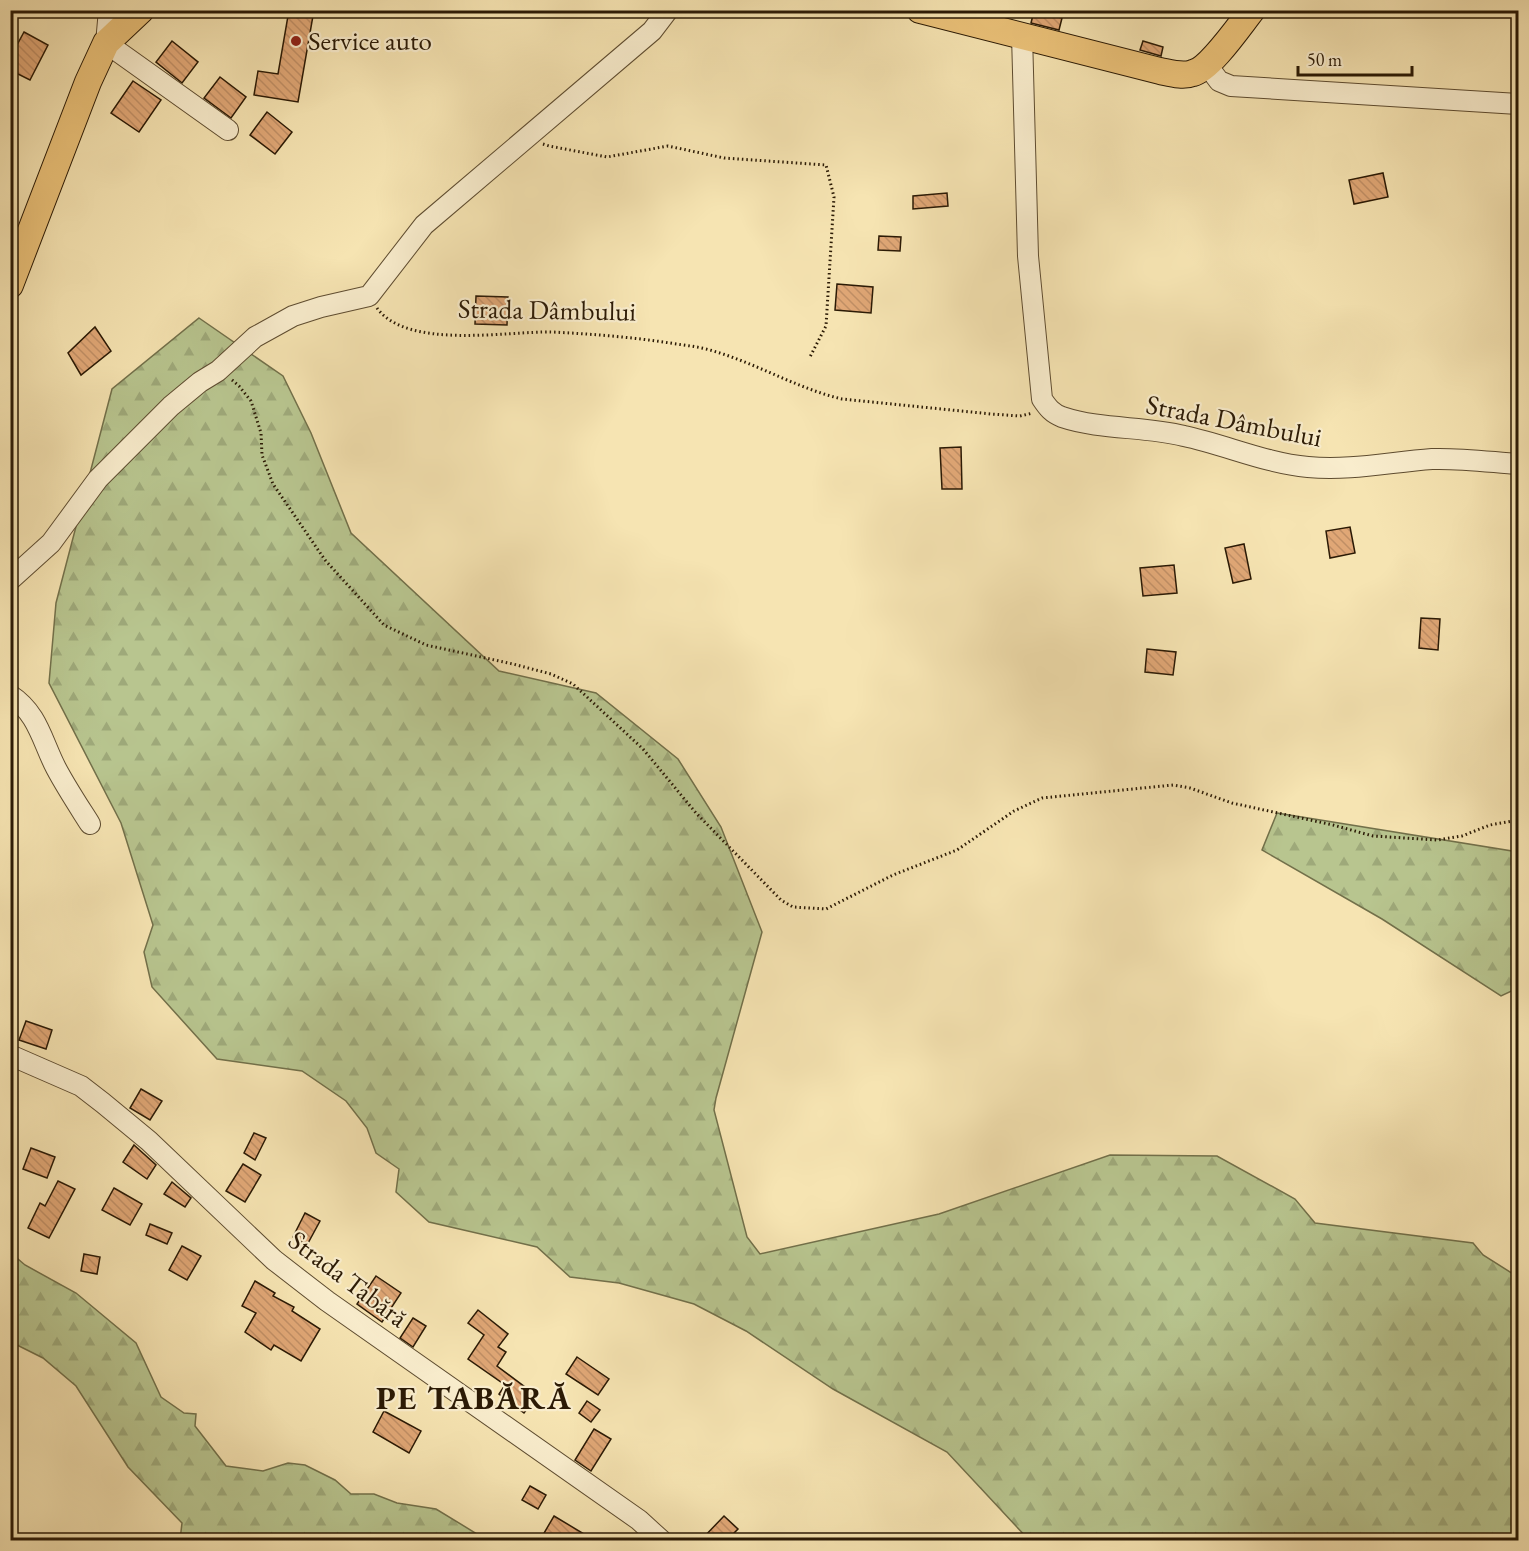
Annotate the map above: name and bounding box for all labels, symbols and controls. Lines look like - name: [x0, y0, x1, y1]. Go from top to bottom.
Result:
- place label: Service auto: [308, 23, 432, 58]
- marker: Service auto: [289, 34, 303, 48]
- scale bar: [1298, 39, 1412, 77]
- text: 50 m: [1307, 48, 1342, 71]
- street label: Strada Dâmbului: [458, 290, 637, 329]
- street label: Strada Dâmbului: [1143, 386, 1325, 455]
- street label: Strada Tabără: [282, 1222, 415, 1335]
- district label: PE TABĂRĂ: [376, 1376, 572, 1419]

